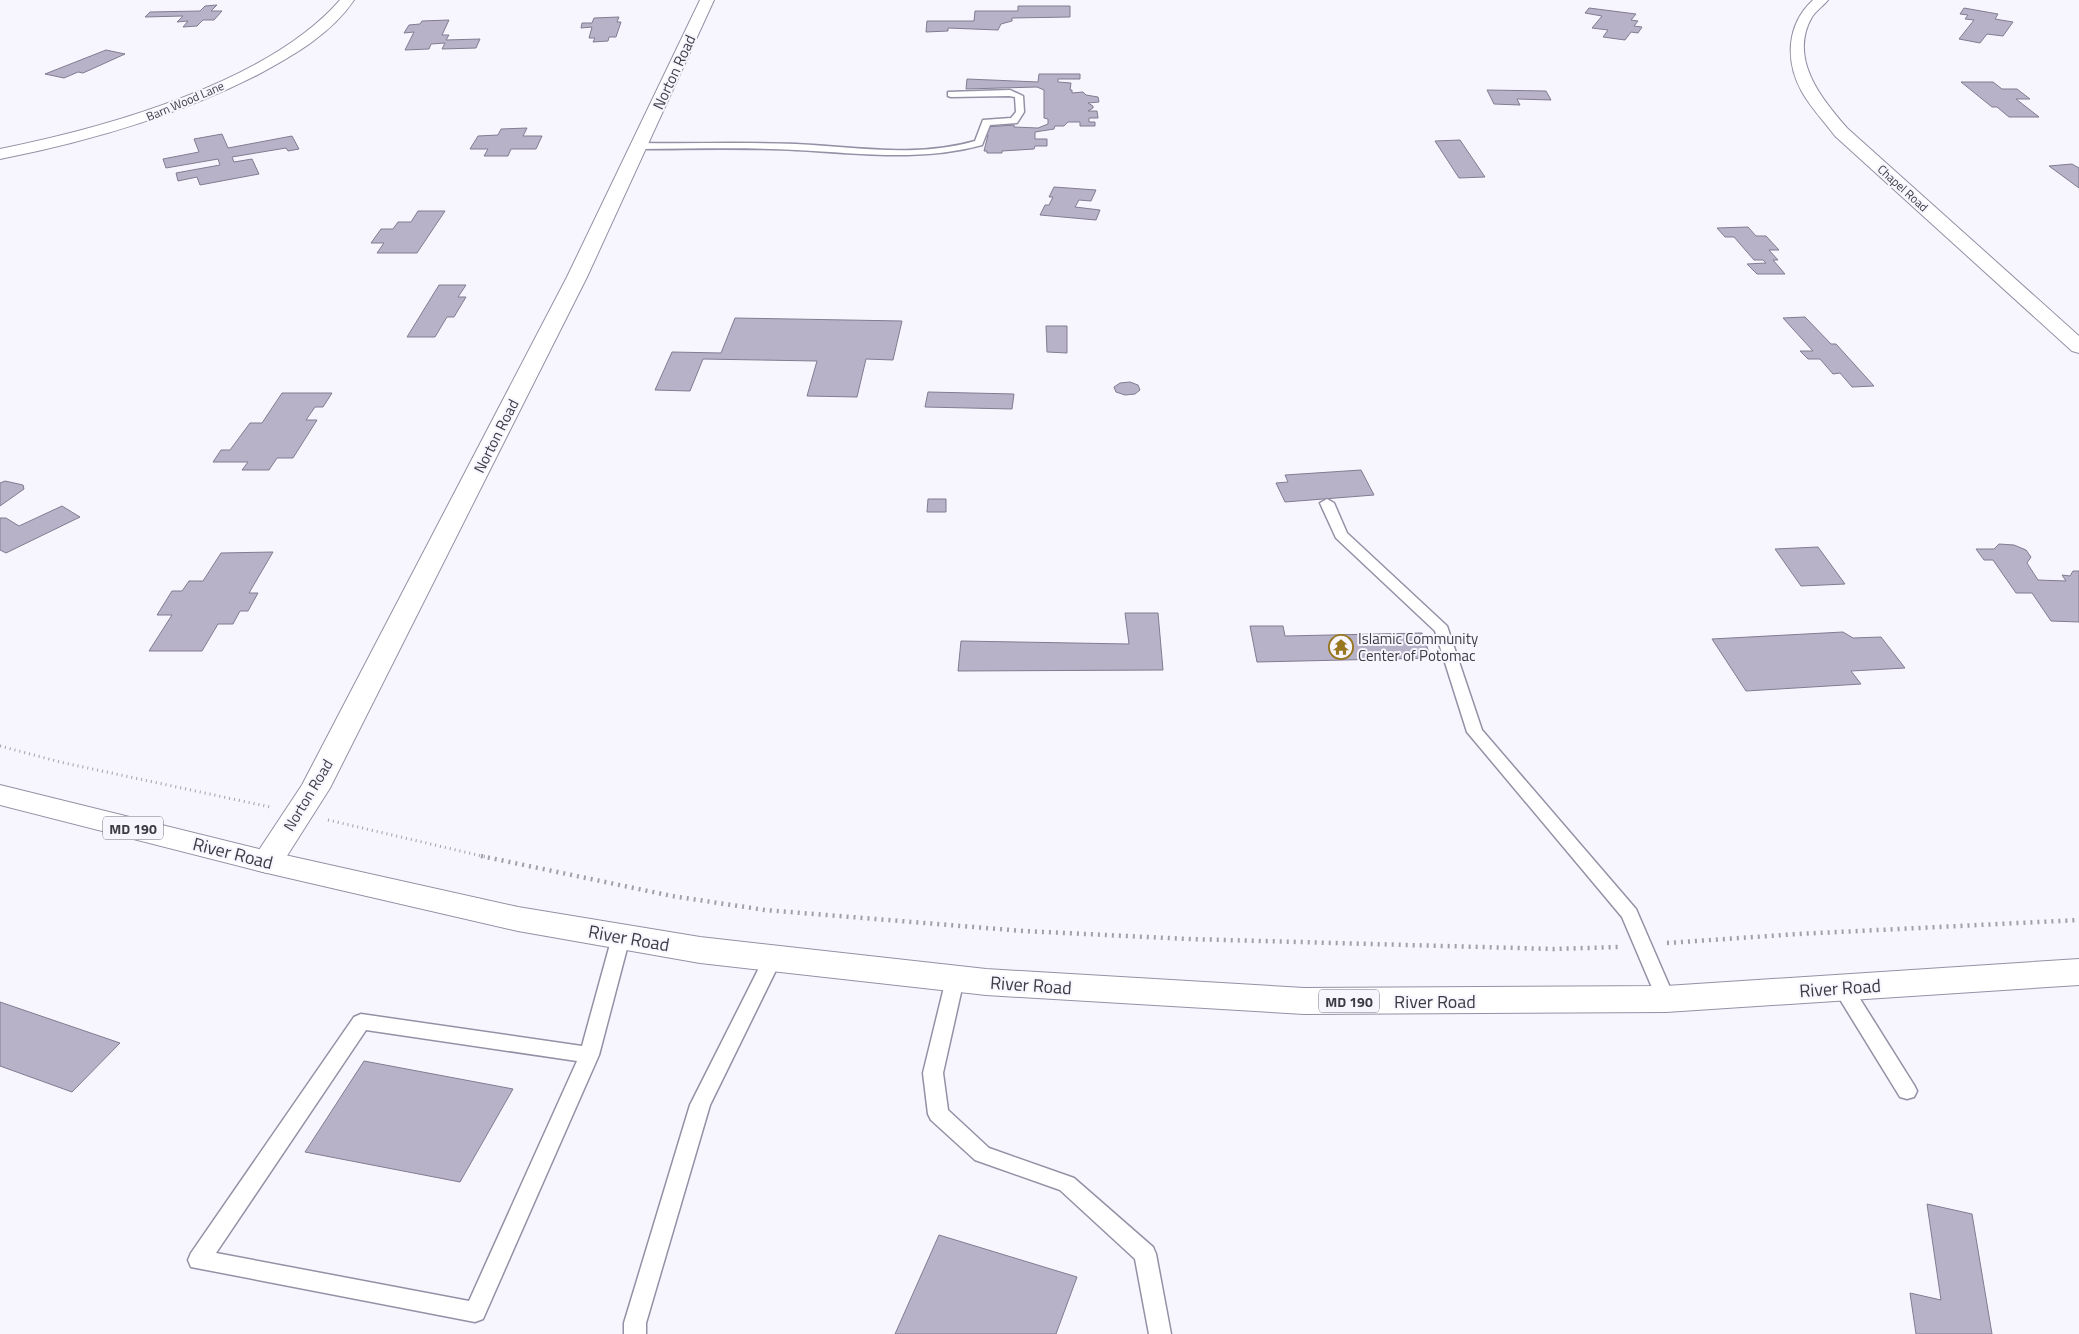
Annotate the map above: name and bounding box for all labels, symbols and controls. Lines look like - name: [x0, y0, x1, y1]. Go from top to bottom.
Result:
- street label: Norton Road: [647, 31, 701, 113]
- street label: Barn Wood Lane: [143, 76, 227, 126]
- street label: Chapel Road: [1873, 160, 1933, 216]
- street label: Norton Road: [468, 395, 524, 477]
- place label: Islamic Community Center of Potomac: [1358, 627, 1478, 667]
- temple icon: Islamic Community Center of Potomac: [1328, 634, 1354, 660]
- street label: Norton Road: [277, 755, 339, 835]
- road number: MD 190: [103, 816, 163, 840]
- street label: River Road: [190, 830, 276, 876]
- street label: River Road: [586, 918, 672, 958]
- street label: River Road: [989, 969, 1073, 1001]
- street label: River Road: [1798, 972, 1882, 1004]
- street label: River Road: [1394, 988, 1476, 1015]
- road number: MD 190: [1319, 989, 1379, 1012]

